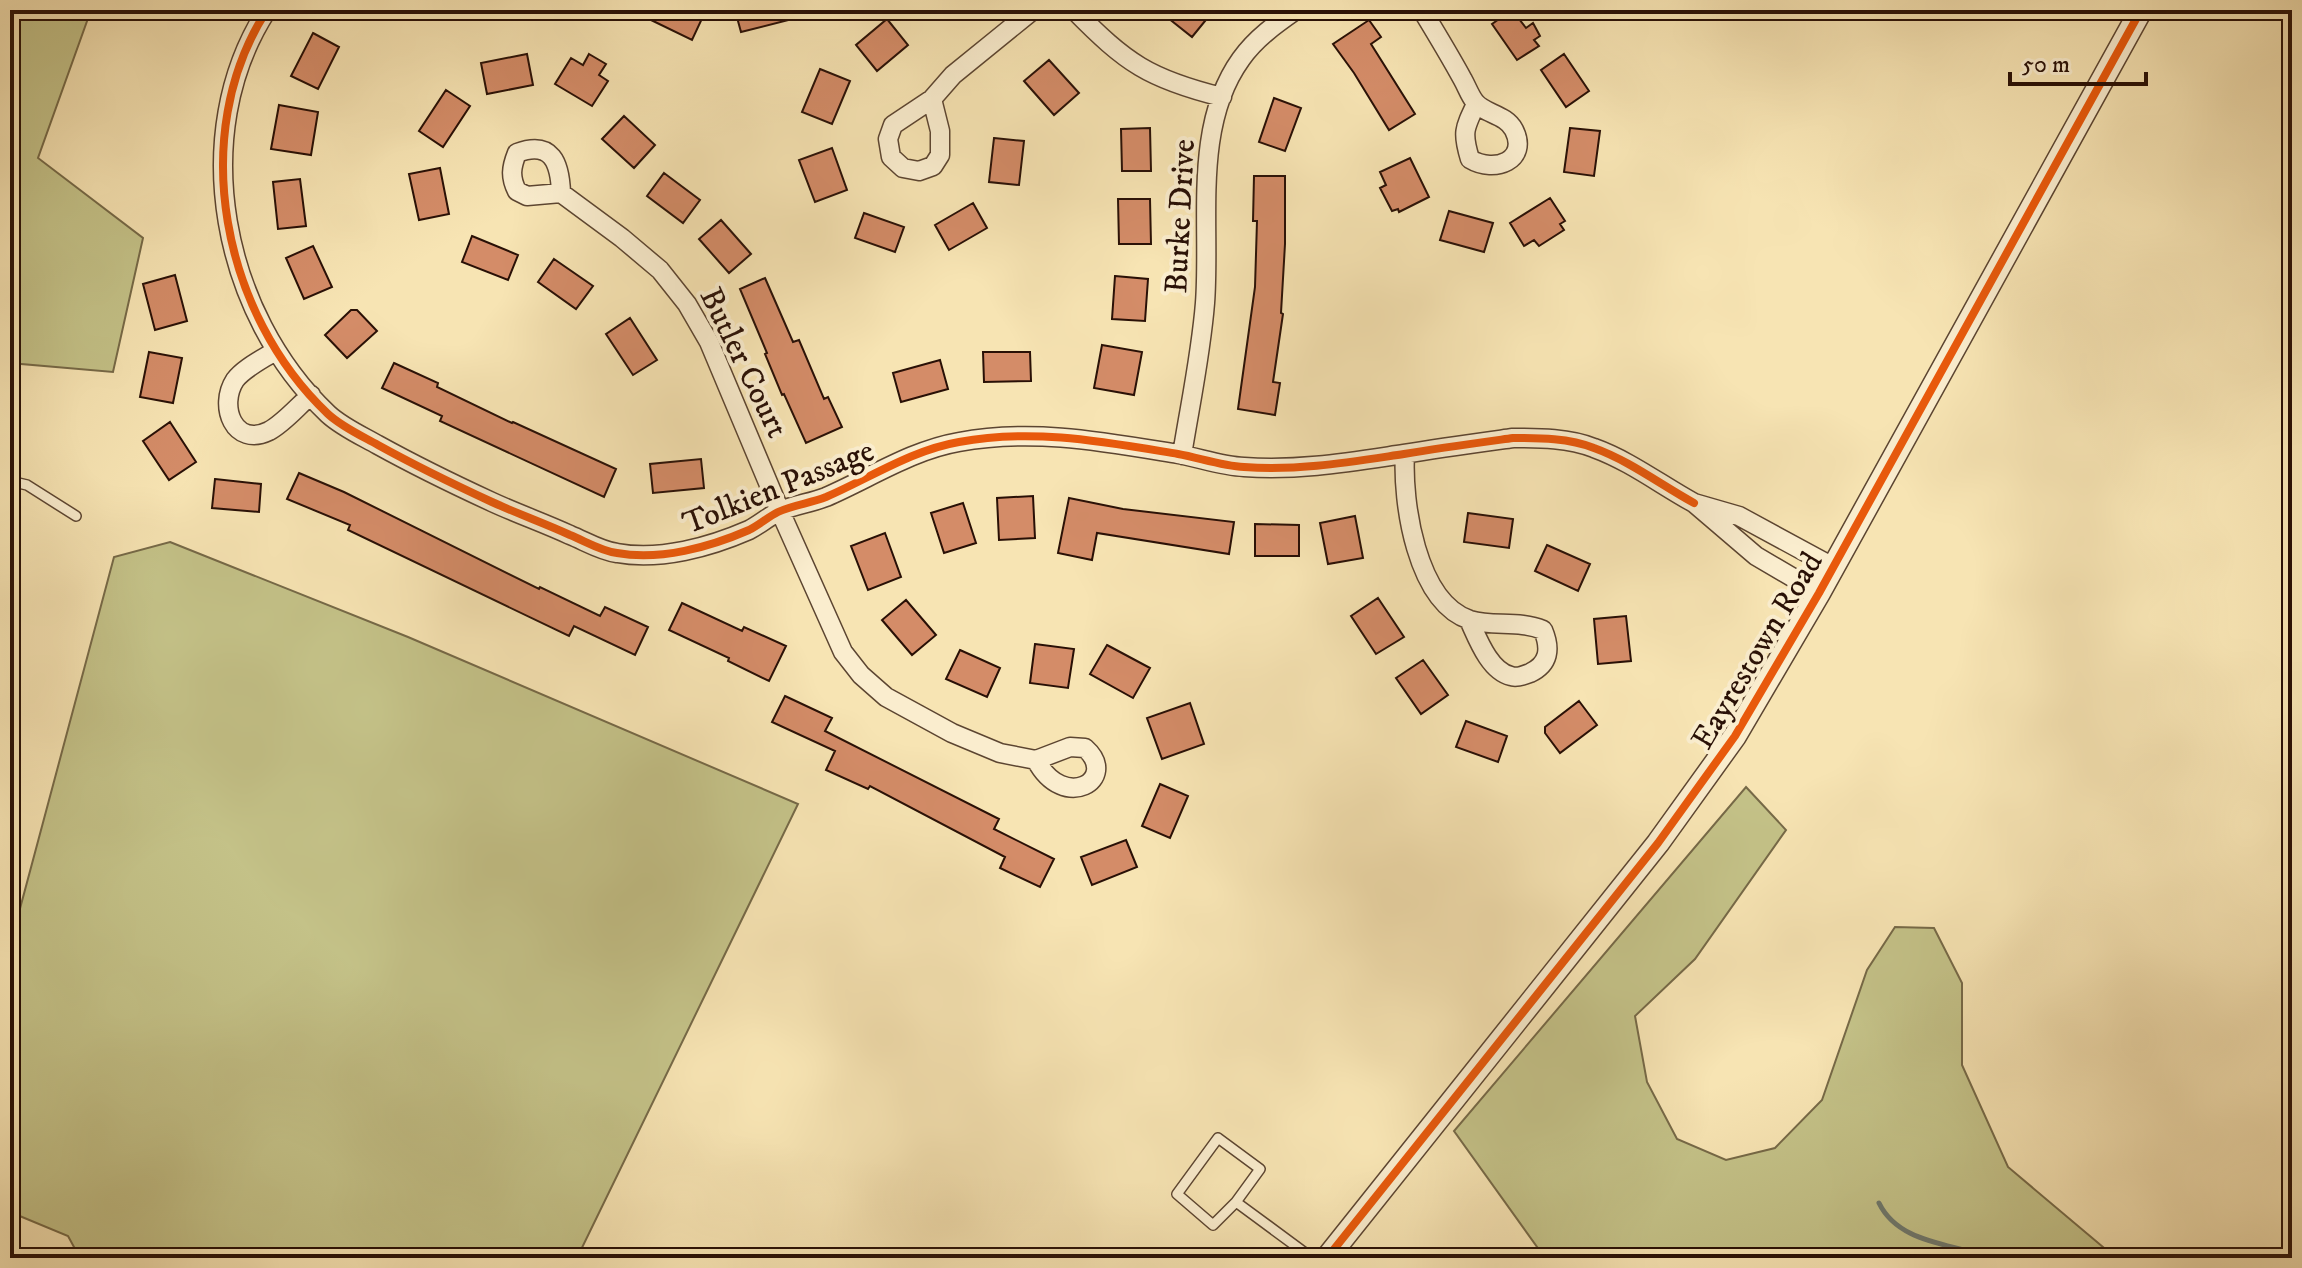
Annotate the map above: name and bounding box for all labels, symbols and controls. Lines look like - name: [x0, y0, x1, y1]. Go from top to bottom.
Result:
- scale bar: [2010, 36, 2146, 86]
- text: 50 m: [2022, 50, 2070, 80]
- street label: Burke Drive: [1157, 138, 1205, 294]
- street label: Butler Court: [690, 281, 797, 444]
- street label: Tolkien Passage: [677, 431, 880, 544]
- street label: Eayrestown Road: [1683, 545, 1832, 757]

